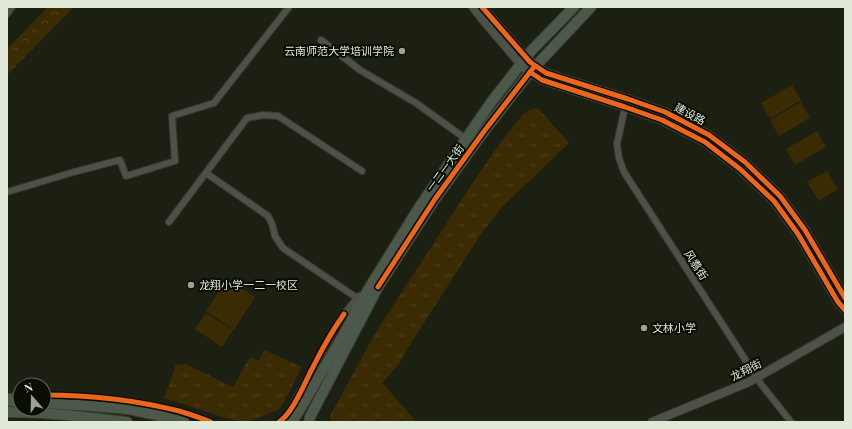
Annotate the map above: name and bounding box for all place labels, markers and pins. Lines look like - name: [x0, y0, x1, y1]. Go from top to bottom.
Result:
- place label: 云南师范大学培训学院: [284, 43, 394, 58]
- marker: 云南师范大学培训学院: [397, 46, 407, 56]
- place label: 龙翔小学一二一校区: [199, 277, 298, 292]
- marker: 龙翔小学一二一校区: [186, 280, 196, 290]
- place label: 文林小学: [652, 320, 696, 335]
- marker: 文林小学: [639, 323, 649, 333]

